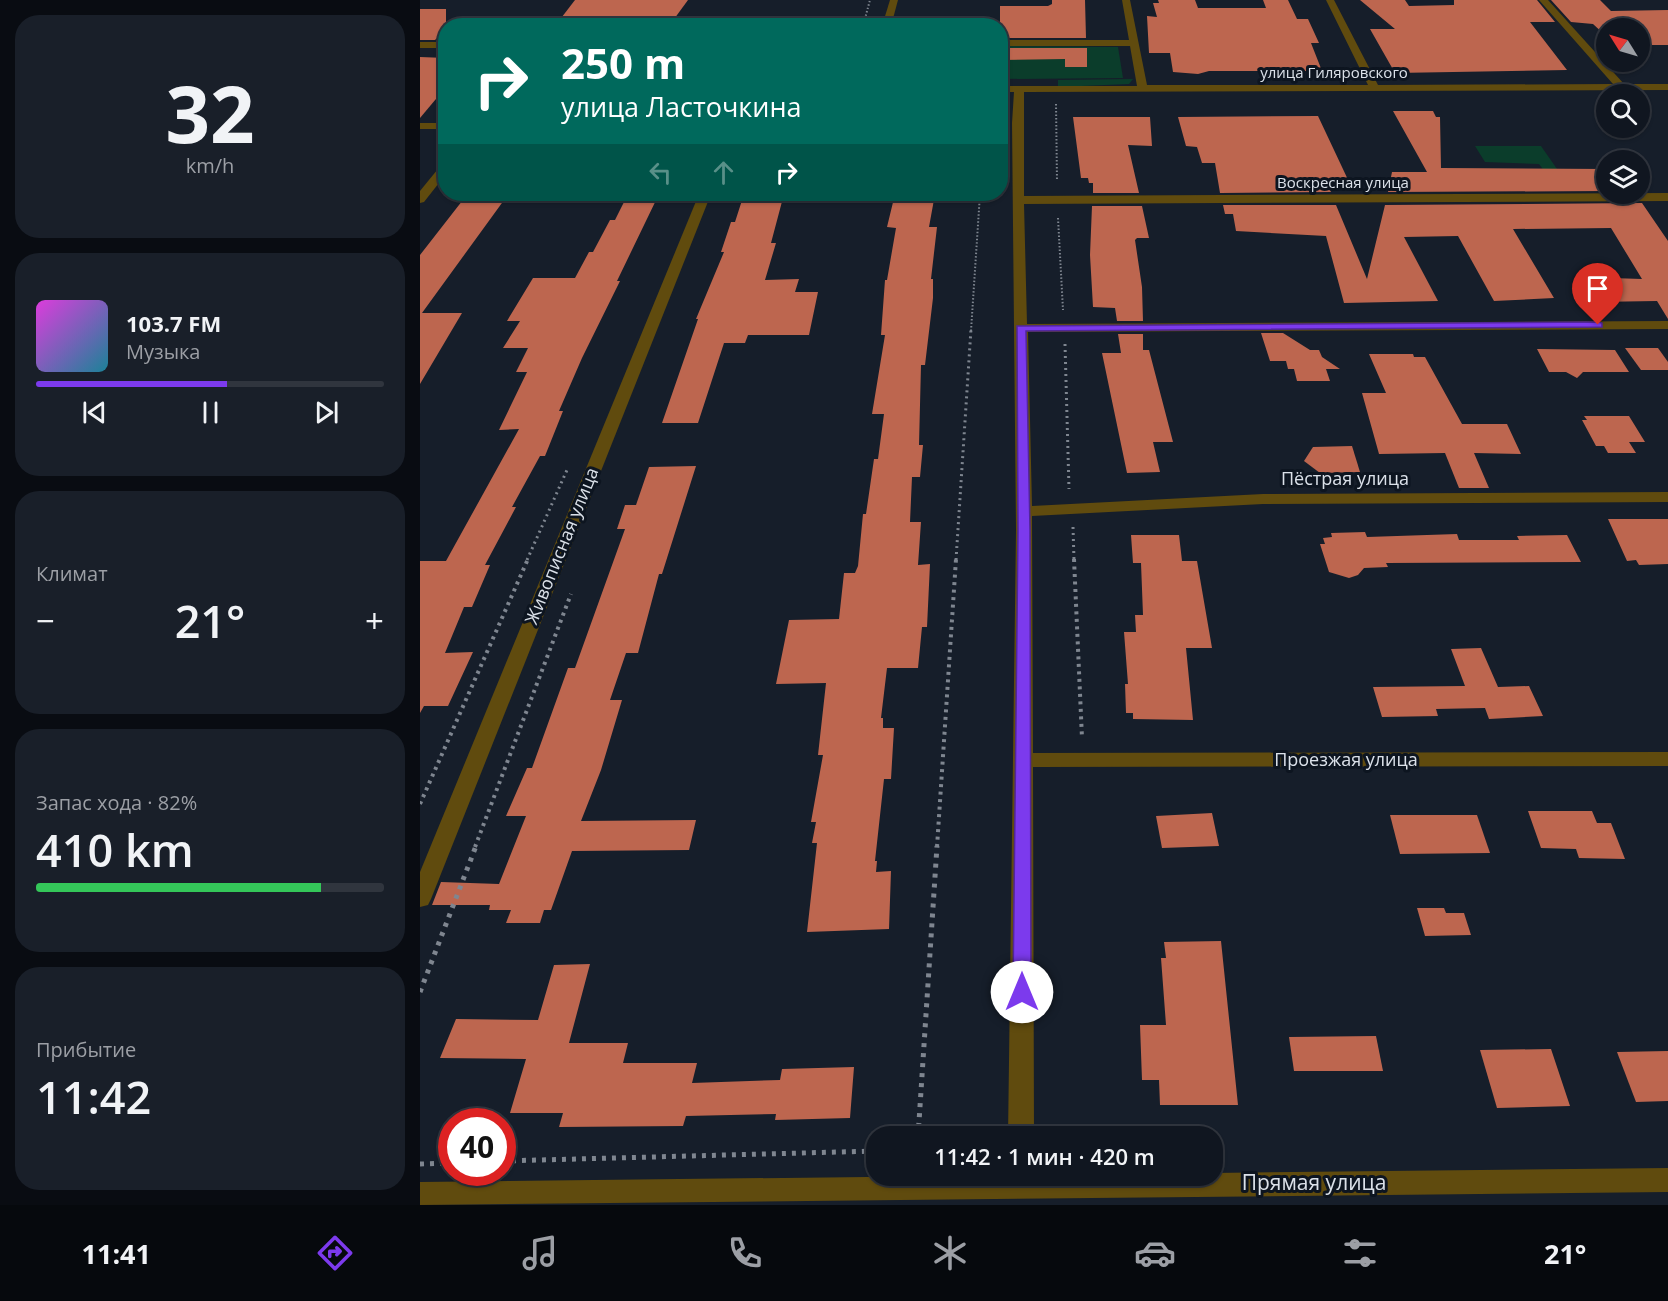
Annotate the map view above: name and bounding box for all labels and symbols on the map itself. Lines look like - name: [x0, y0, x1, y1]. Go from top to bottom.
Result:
- north arrow: [1596, 18, 1650, 72]
- street label: улица Гиляровского: [1260, 62, 1408, 82]
- street label: Воскресная улица: [1277, 172, 1409, 192]
- pin: [1572, 263, 1623, 325]
- street label: Живописная улица: [519, 464, 603, 628]
- street label: Пёстрая улица: [1281, 466, 1409, 490]
- street label: Проезжая улица: [1274, 747, 1418, 771]
- position arrow: [990, 960, 1054, 1024]
- speed limit sign: 40: [438, 1108, 516, 1186]
- street label: Прямая улица: [1242, 1168, 1386, 1196]

